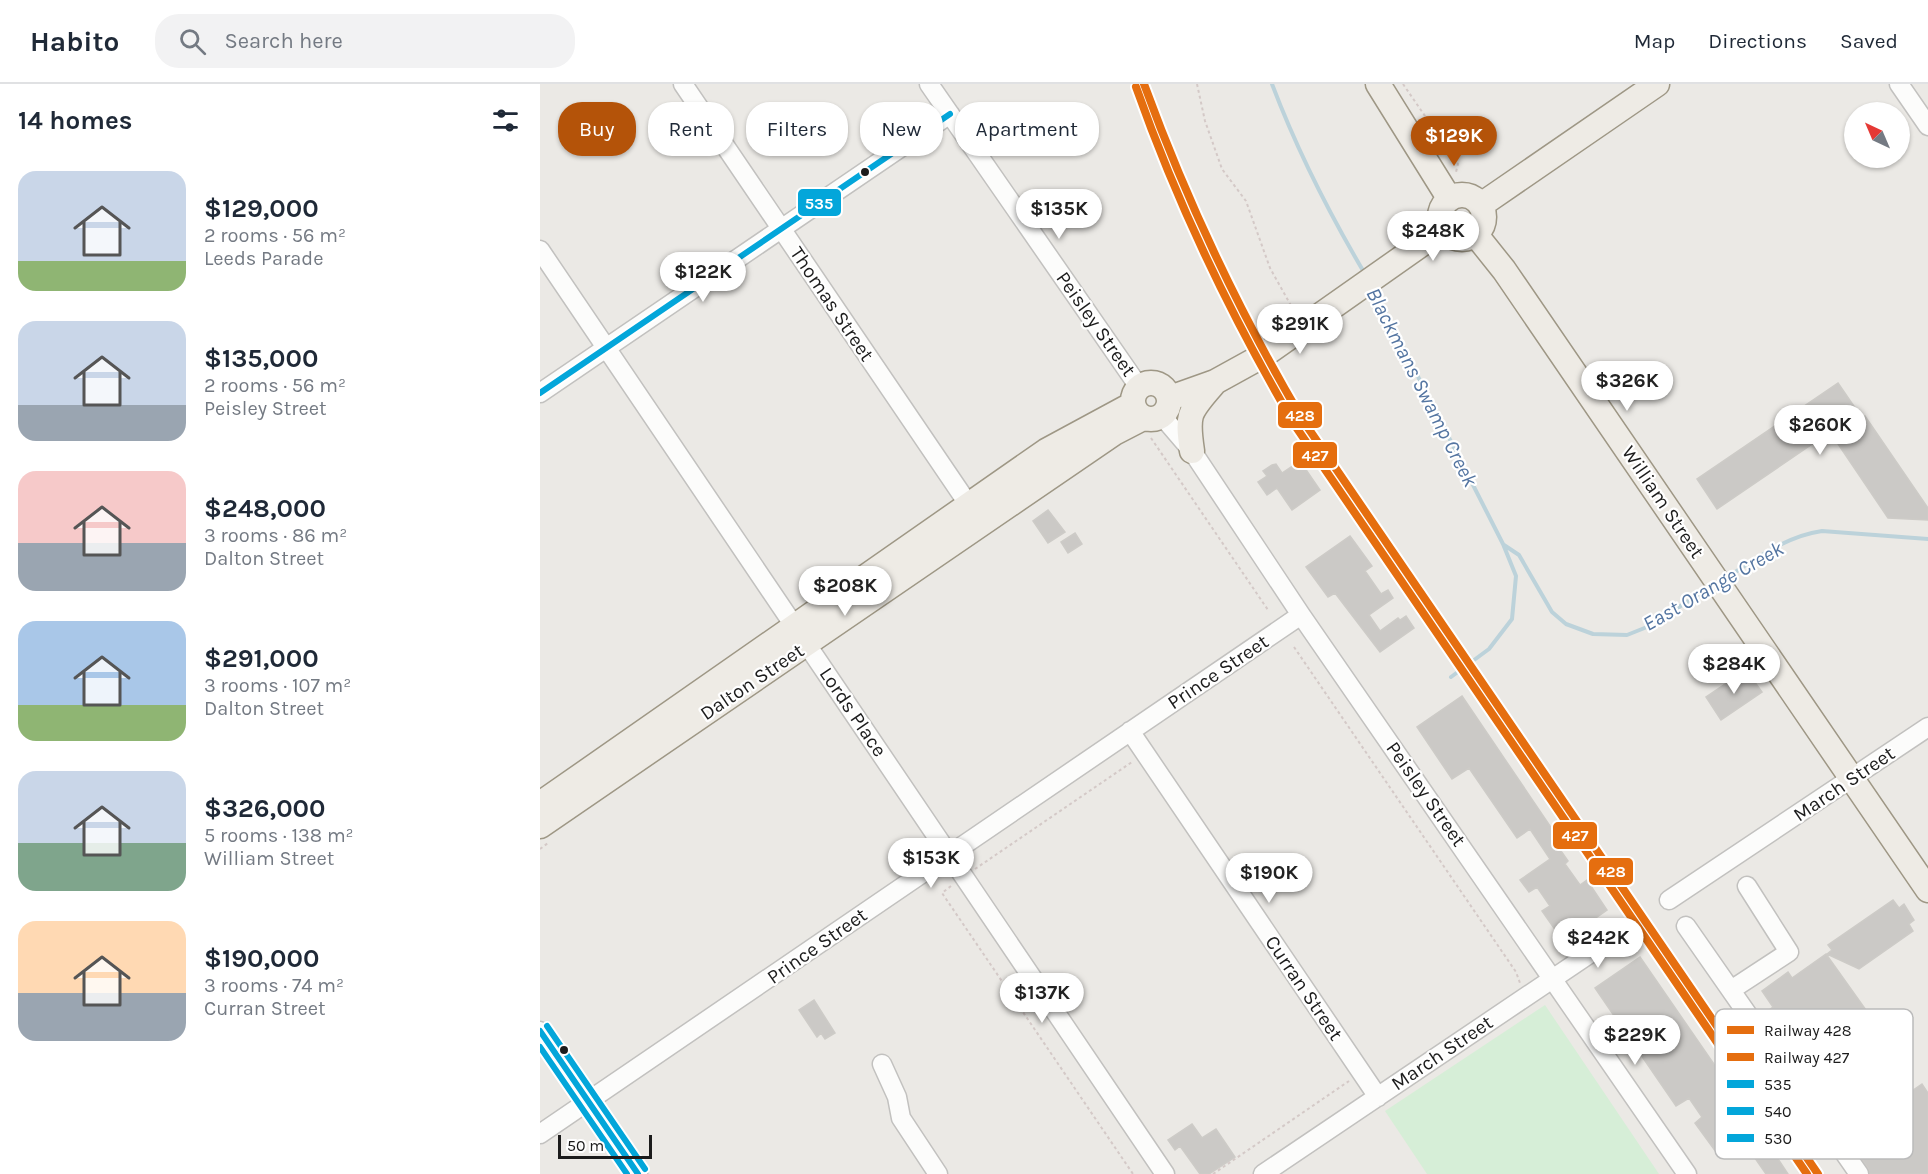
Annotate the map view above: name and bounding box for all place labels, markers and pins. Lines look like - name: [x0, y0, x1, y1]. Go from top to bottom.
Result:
- pin: $129K: [1412, 116, 1496, 167]
- unlabelled marker: [859, 166, 871, 178]
- pin: $135K: [1017, 189, 1101, 240]
- pin: $248K: [1391, 211, 1475, 262]
- pin: $122K: [661, 252, 745, 303]
- pin: $291K: [1258, 304, 1342, 355]
- pin: $326K: [1585, 361, 1669, 412]
- pin: $260K: [1778, 405, 1862, 456]
- pin: $208K: [803, 566, 887, 617]
- pin: $284K: [1692, 644, 1776, 695]
- pin: $153K: [889, 838, 973, 889]
- pin: $190K: [1227, 853, 1311, 904]
- pin: $242K: [1556, 918, 1640, 969]
- pin: $137K: [1000, 973, 1084, 1024]
- pin: $229K: [1593, 1015, 1677, 1066]
- unlabelled marker: [558, 1044, 570, 1056]

